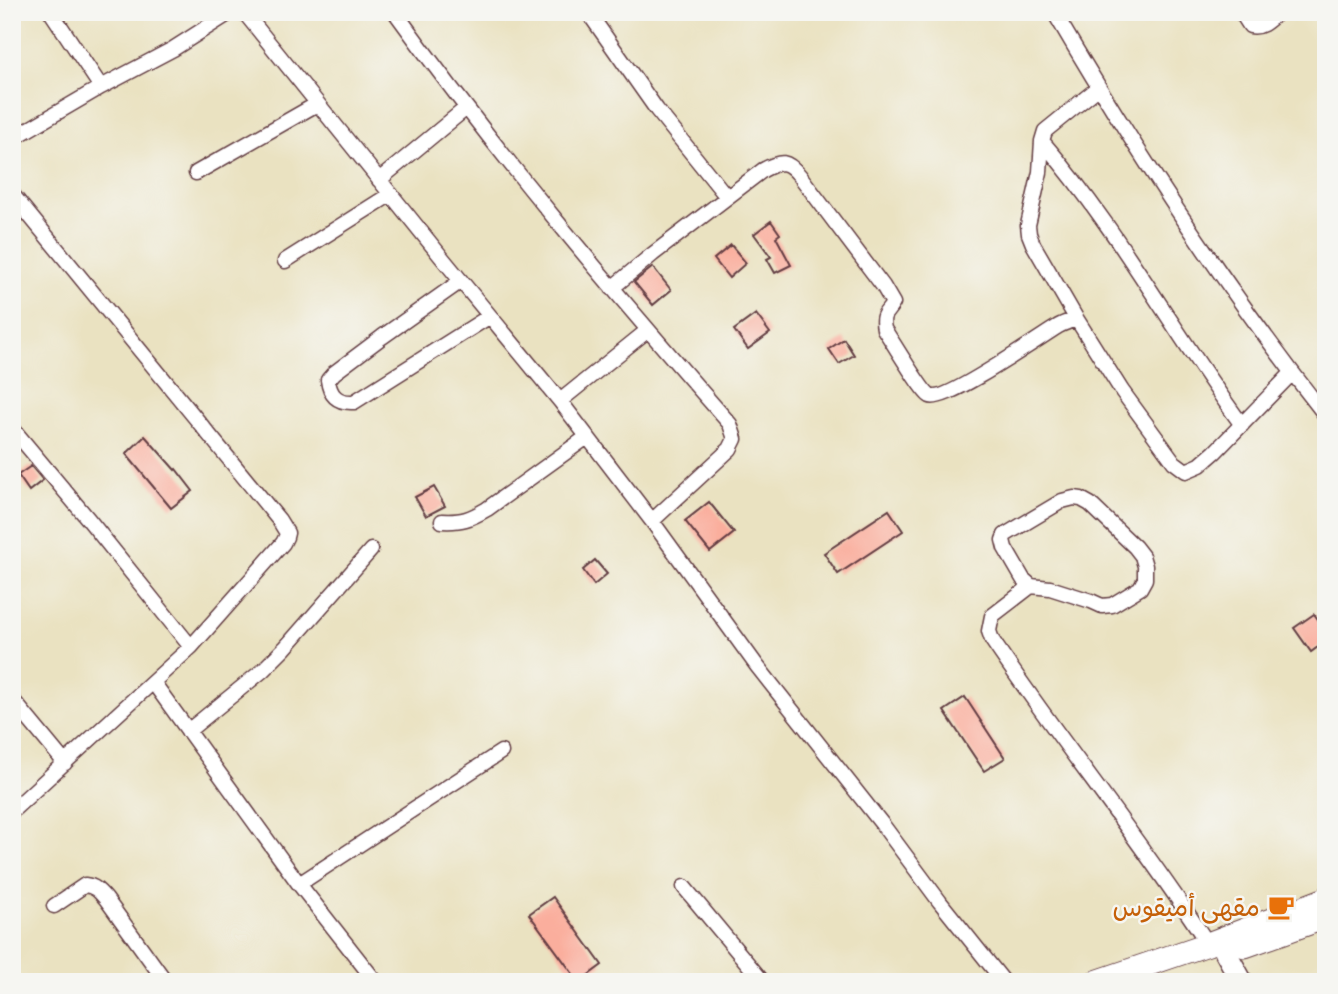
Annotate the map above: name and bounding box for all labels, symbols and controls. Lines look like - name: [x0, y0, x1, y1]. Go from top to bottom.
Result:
- place label: مقهى أميقوس: [1112, 891, 1260, 924]
- cafe icon: مقهى أميقوس: [1266, 892, 1296, 922]

